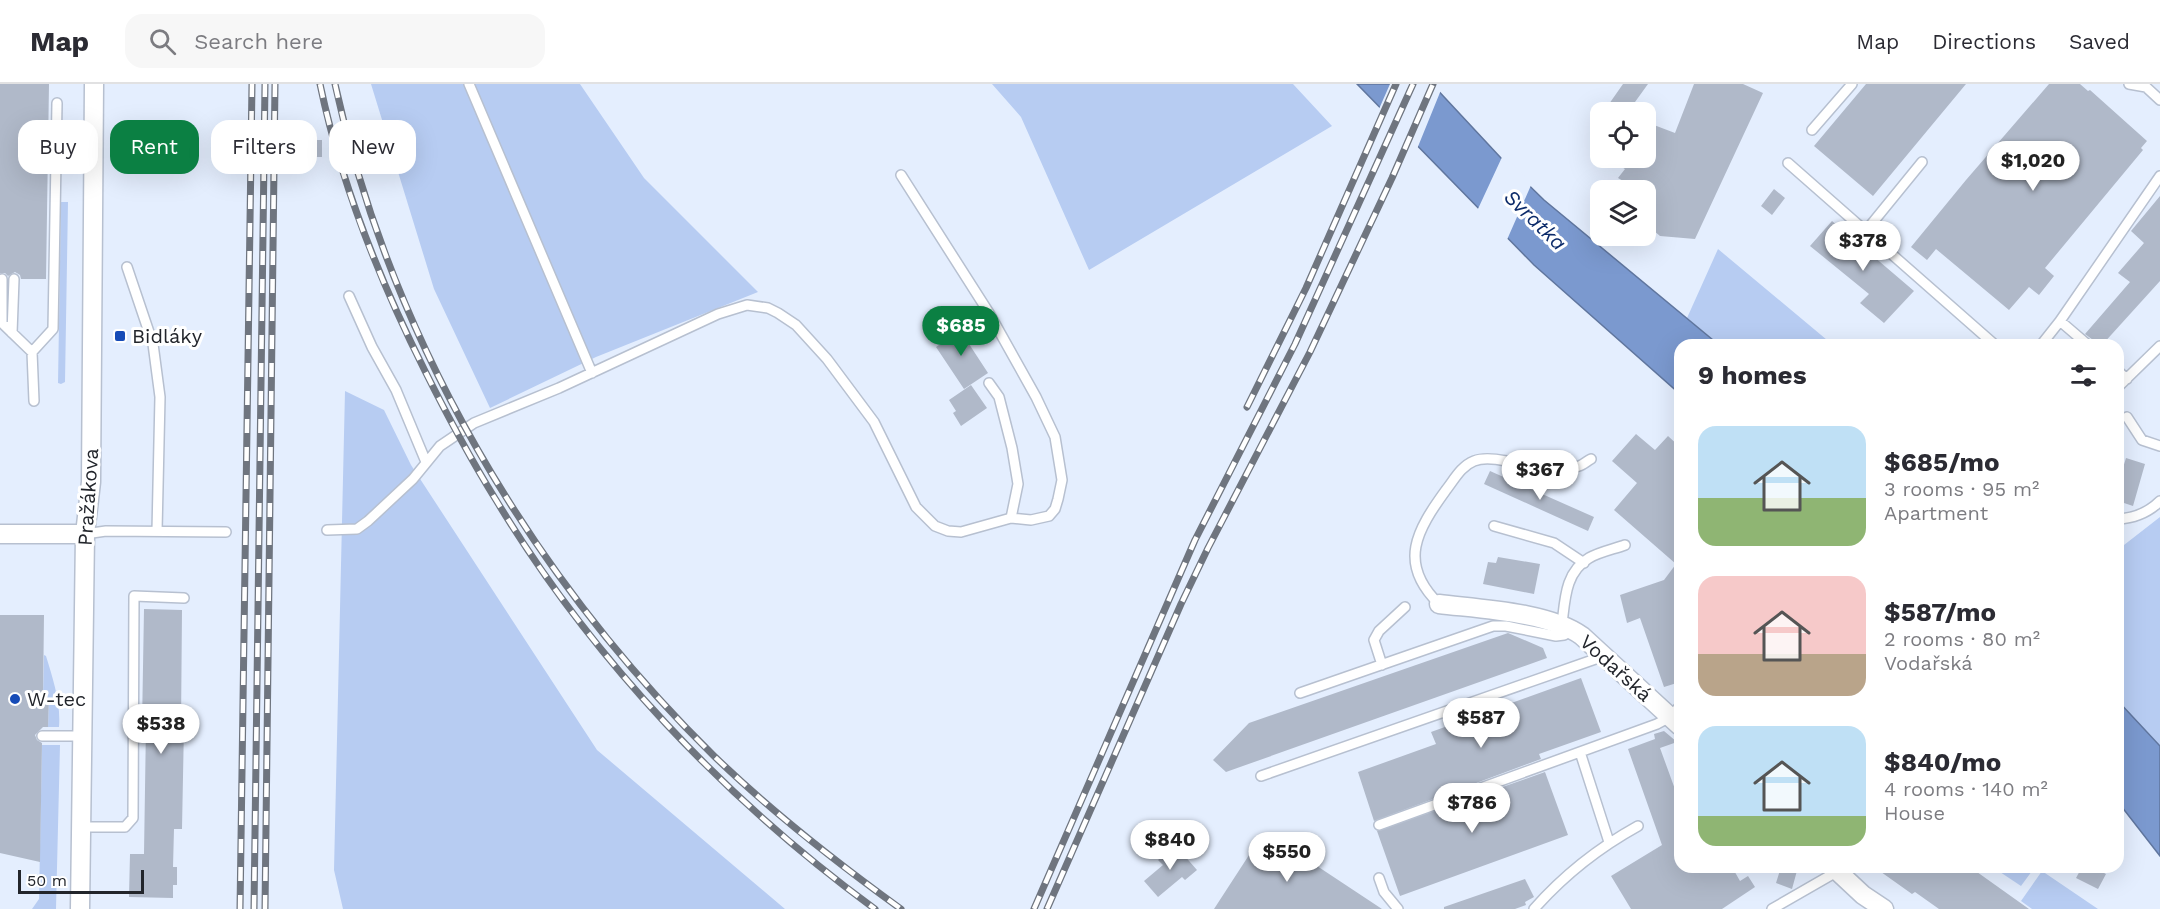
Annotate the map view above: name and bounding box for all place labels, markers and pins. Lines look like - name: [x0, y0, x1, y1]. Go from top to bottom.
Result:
- pin: $1,020: [1984, 141, 2082, 192]
- pin: $378: [1827, 221, 1899, 272]
- pin: $685: [925, 306, 997, 357]
- place label: Bidláky: [132, 324, 203, 348]
- marker: Bidláky: [113, 329, 127, 343]
- pin: $367: [1504, 450, 1576, 501]
- place label: W-tec: [27, 687, 86, 711]
- marker: W-tec: [8, 692, 22, 706]
- pin: $587: [1445, 698, 1517, 749]
- pin: $538: [125, 704, 197, 755]
- pin: $786: [1436, 783, 1508, 834]
- pin: $840: [1134, 820, 1206, 871]
- pin: $550: [1251, 832, 1323, 883]

